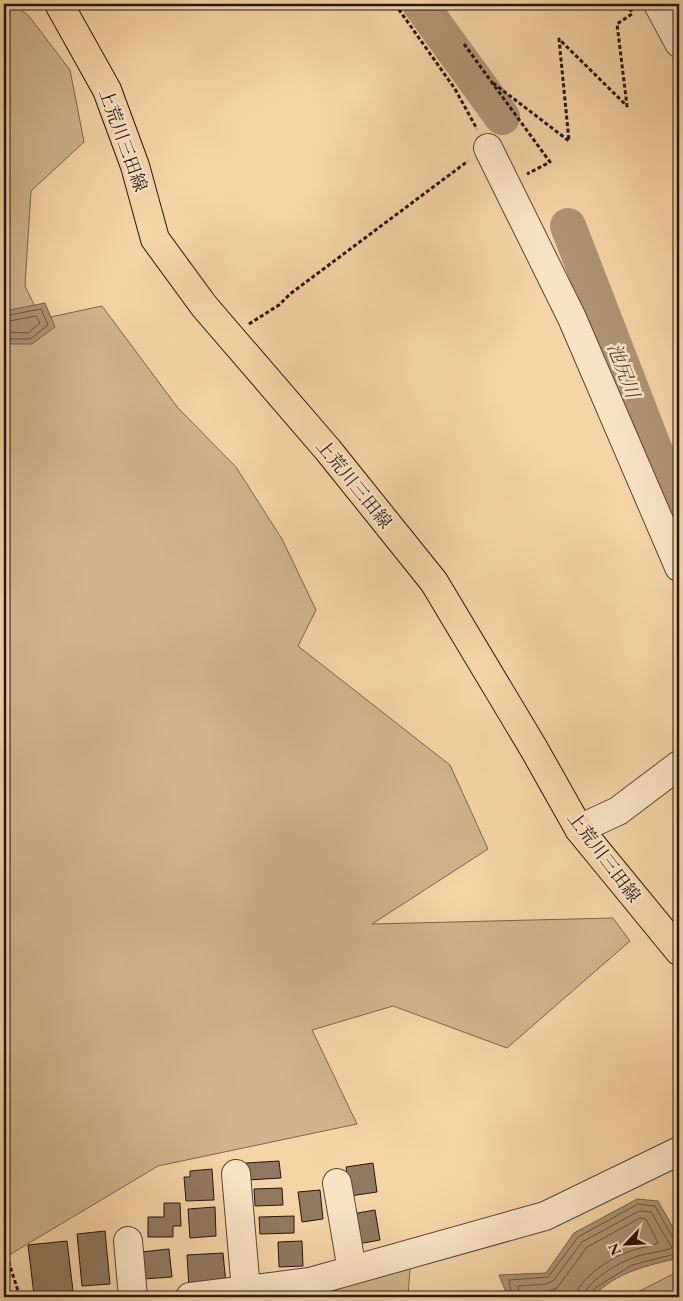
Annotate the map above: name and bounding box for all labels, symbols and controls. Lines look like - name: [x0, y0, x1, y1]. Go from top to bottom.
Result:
- street label: 上荒川三田線: [94, 85, 153, 195]
- water label: 池尻川: [602, 339, 646, 403]
- street label: 上荒川三田線: [311, 434, 397, 533]
- street label: 上荒川三田線: [563, 807, 646, 907]
- north arrow: [600, 1218, 650, 1268]
- text: N: [603, 1240, 625, 1258]

